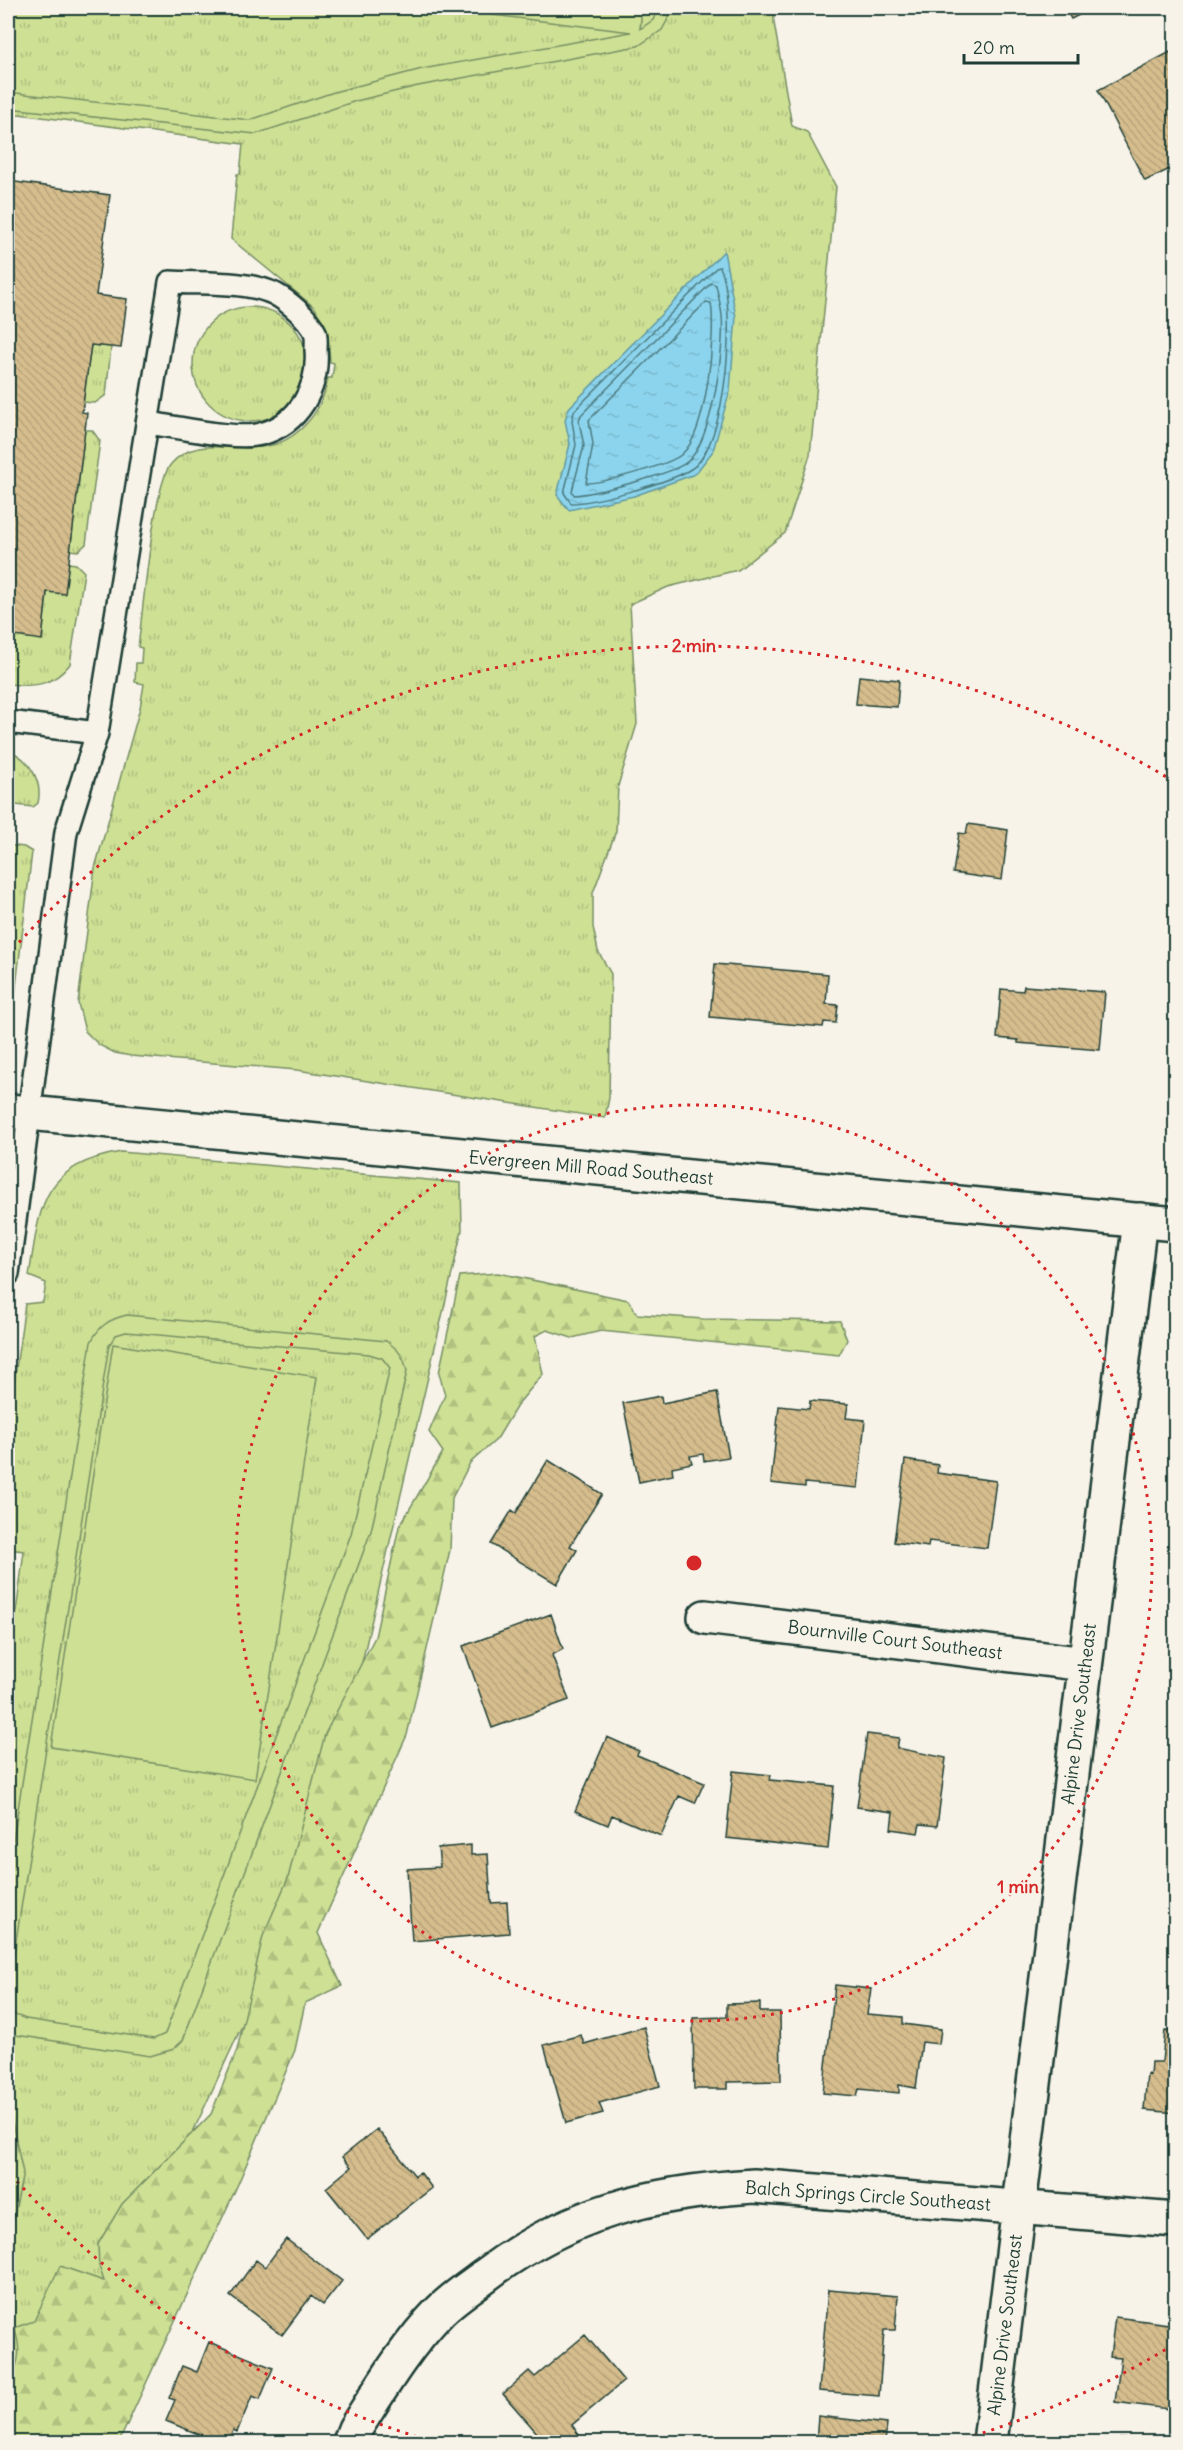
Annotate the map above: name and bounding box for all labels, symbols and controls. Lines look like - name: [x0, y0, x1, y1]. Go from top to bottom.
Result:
- scale bar: [964, 27, 1078, 65]
- text: 20 m: [973, 36, 1015, 59]
- text: 2 min: [672, 634, 717, 657]
- street label: Evergreen Mill Road Southeast: [468, 1145, 714, 1190]
- centre of rings: [684, 1553, 704, 1573]
- street label: Bournville Court Southeast: [786, 1615, 1004, 1664]
- street label: Alpine Drive Southeast: [1056, 1622, 1101, 1806]
- text: 1 min: [997, 1875, 1039, 1898]
- street label: Balch Springs Circle Southeast: [744, 2175, 992, 2216]
- street label: Alpine Drive Southeast: [982, 2233, 1027, 2417]

